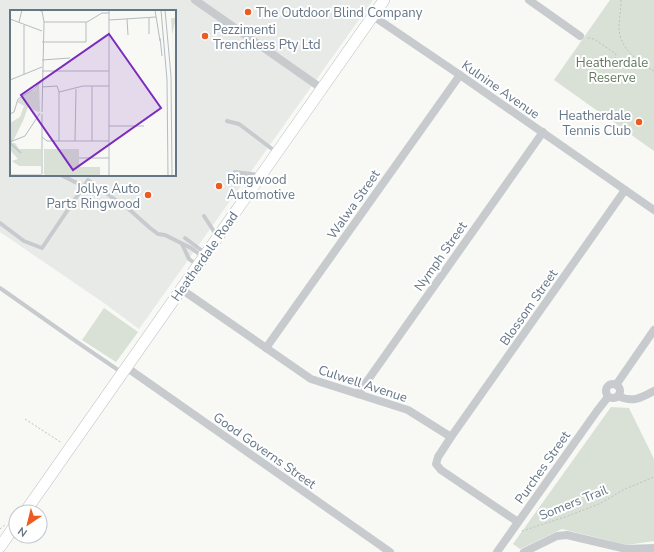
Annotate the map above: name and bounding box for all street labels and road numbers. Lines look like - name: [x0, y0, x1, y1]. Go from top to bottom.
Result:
- street label: Kulnine Avenue: [458, 56, 543, 123]
- street label: Walwa Street: [323, 166, 385, 243]
- street label: Heatherdale Road: [167, 208, 243, 305]
- street label: Nymph Street: [410, 218, 472, 295]
- street label: Blossom Street: [496, 265, 562, 349]
- street label: Culwell Avenue: [316, 361, 410, 407]
- street label: Good Governs Street: [209, 408, 320, 493]
- street label: Purches Street: [511, 427, 575, 508]
- street label: Somers Trail: [536, 481, 611, 525]

